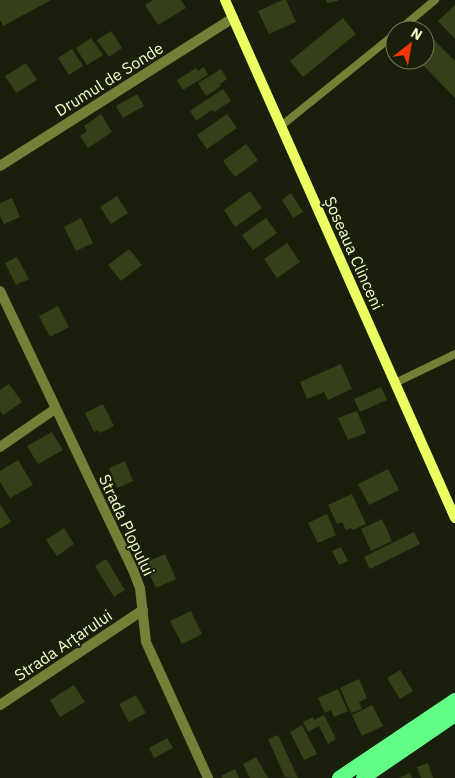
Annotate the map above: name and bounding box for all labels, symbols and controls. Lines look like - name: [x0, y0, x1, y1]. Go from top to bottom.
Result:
- north arrow: [385, 20, 435, 70]
- text: N: [408, 24, 426, 44]
- street label: Drumul de Sonde: [51, 38, 167, 120]
- street label: Șoseaua Clinceni: [320, 193, 388, 313]
- street label: Strada Plopului: [95, 471, 159, 579]
- street label: Strada Arțarului: [10, 605, 116, 686]

